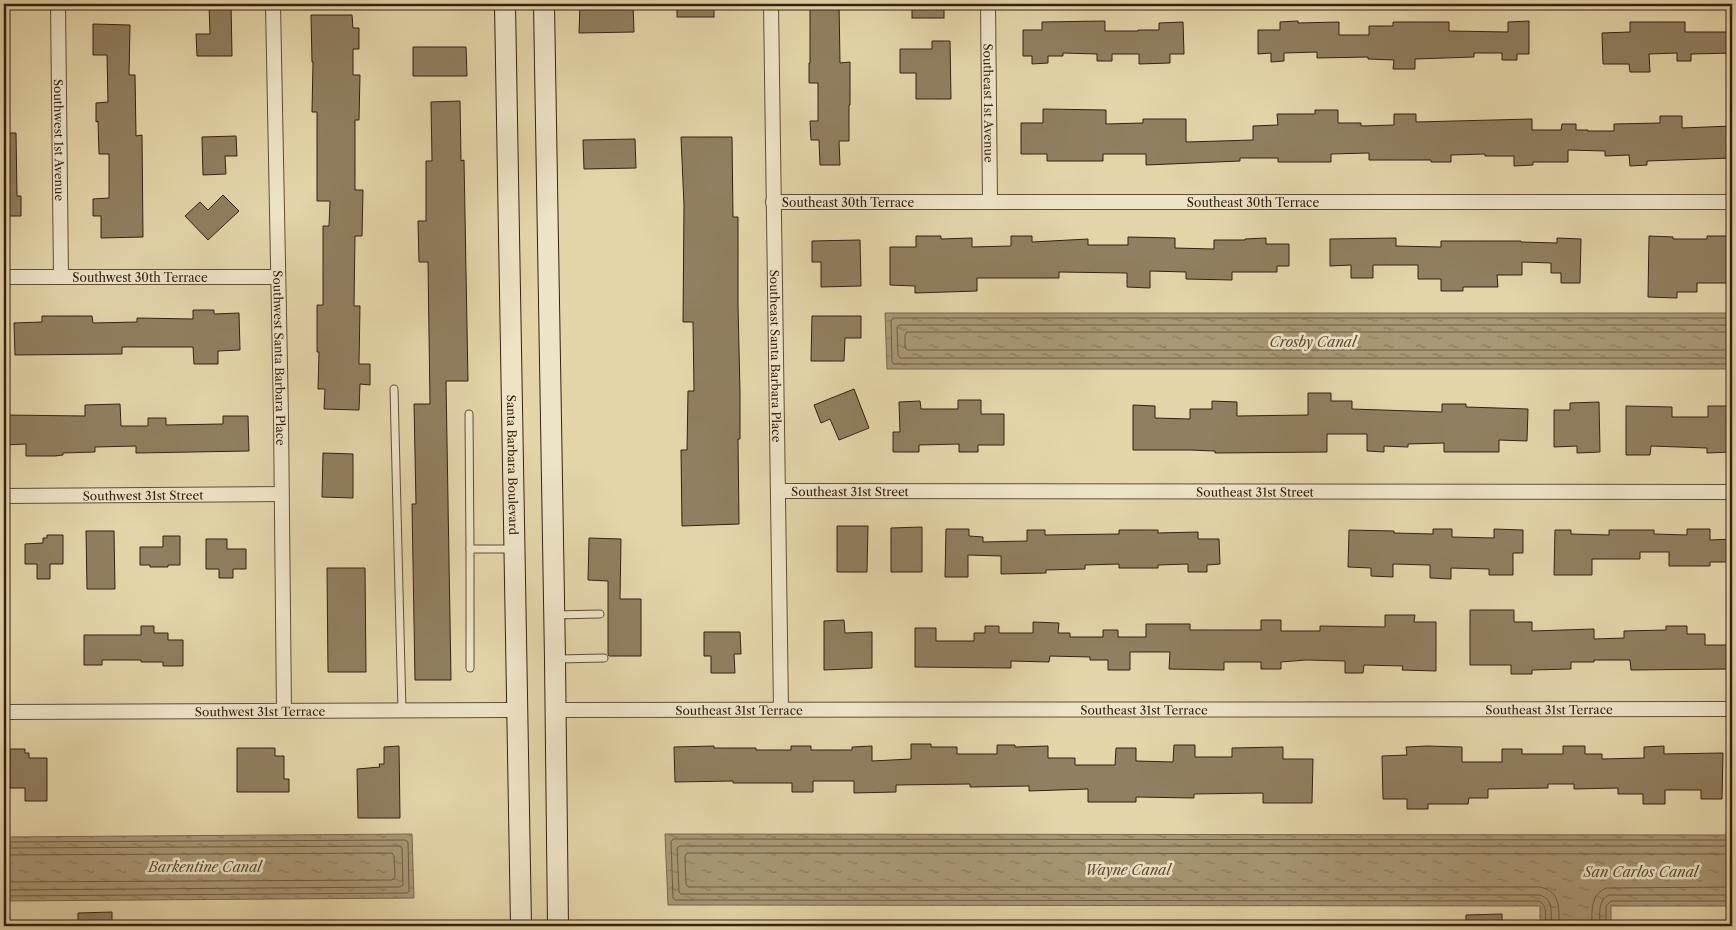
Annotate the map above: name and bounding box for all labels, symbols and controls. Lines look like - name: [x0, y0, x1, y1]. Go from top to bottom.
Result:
- street label: Southeast 1st Avenue: [981, 43, 997, 163]
- street label: Southwest 1st Avenue: [51, 79, 68, 201]
- street label: Southeast 30th Terrace: [782, 195, 914, 210]
- street label: Southeast 30th Terrace: [1187, 195, 1319, 210]
- street label: Southeast Santa Barbara Place: [767, 269, 785, 443]
- street label: Southwest 30th Terrace: [72, 270, 208, 285]
- street label: Southwest Santa Barbara Place: [271, 270, 289, 446]
- water label: Crosby Canal: [1270, 333, 1358, 351]
- street label: Santa Barbara Boulevard: [504, 395, 522, 536]
- street label: Southeast 31st Street: [791, 484, 910, 499]
- street label: Southeast 31st Street: [1196, 484, 1315, 499]
- street label: Southwest 31st Street: [83, 487, 204, 503]
- street label: Southeast 31st Terrace: [675, 702, 803, 717]
- street label: Southeast 31st Terrace: [1080, 702, 1208, 717]
- street label: Southeast 31st Terrace: [1485, 702, 1613, 717]
- street label: Southwest 31st Terrace: [195, 703, 325, 719]
- water label: Barkentine Canal: [147, 858, 263, 876]
- water label: Wayne Canal: [1085, 861, 1172, 879]
- water label: San Carlos Canal: [1583, 863, 1700, 881]

